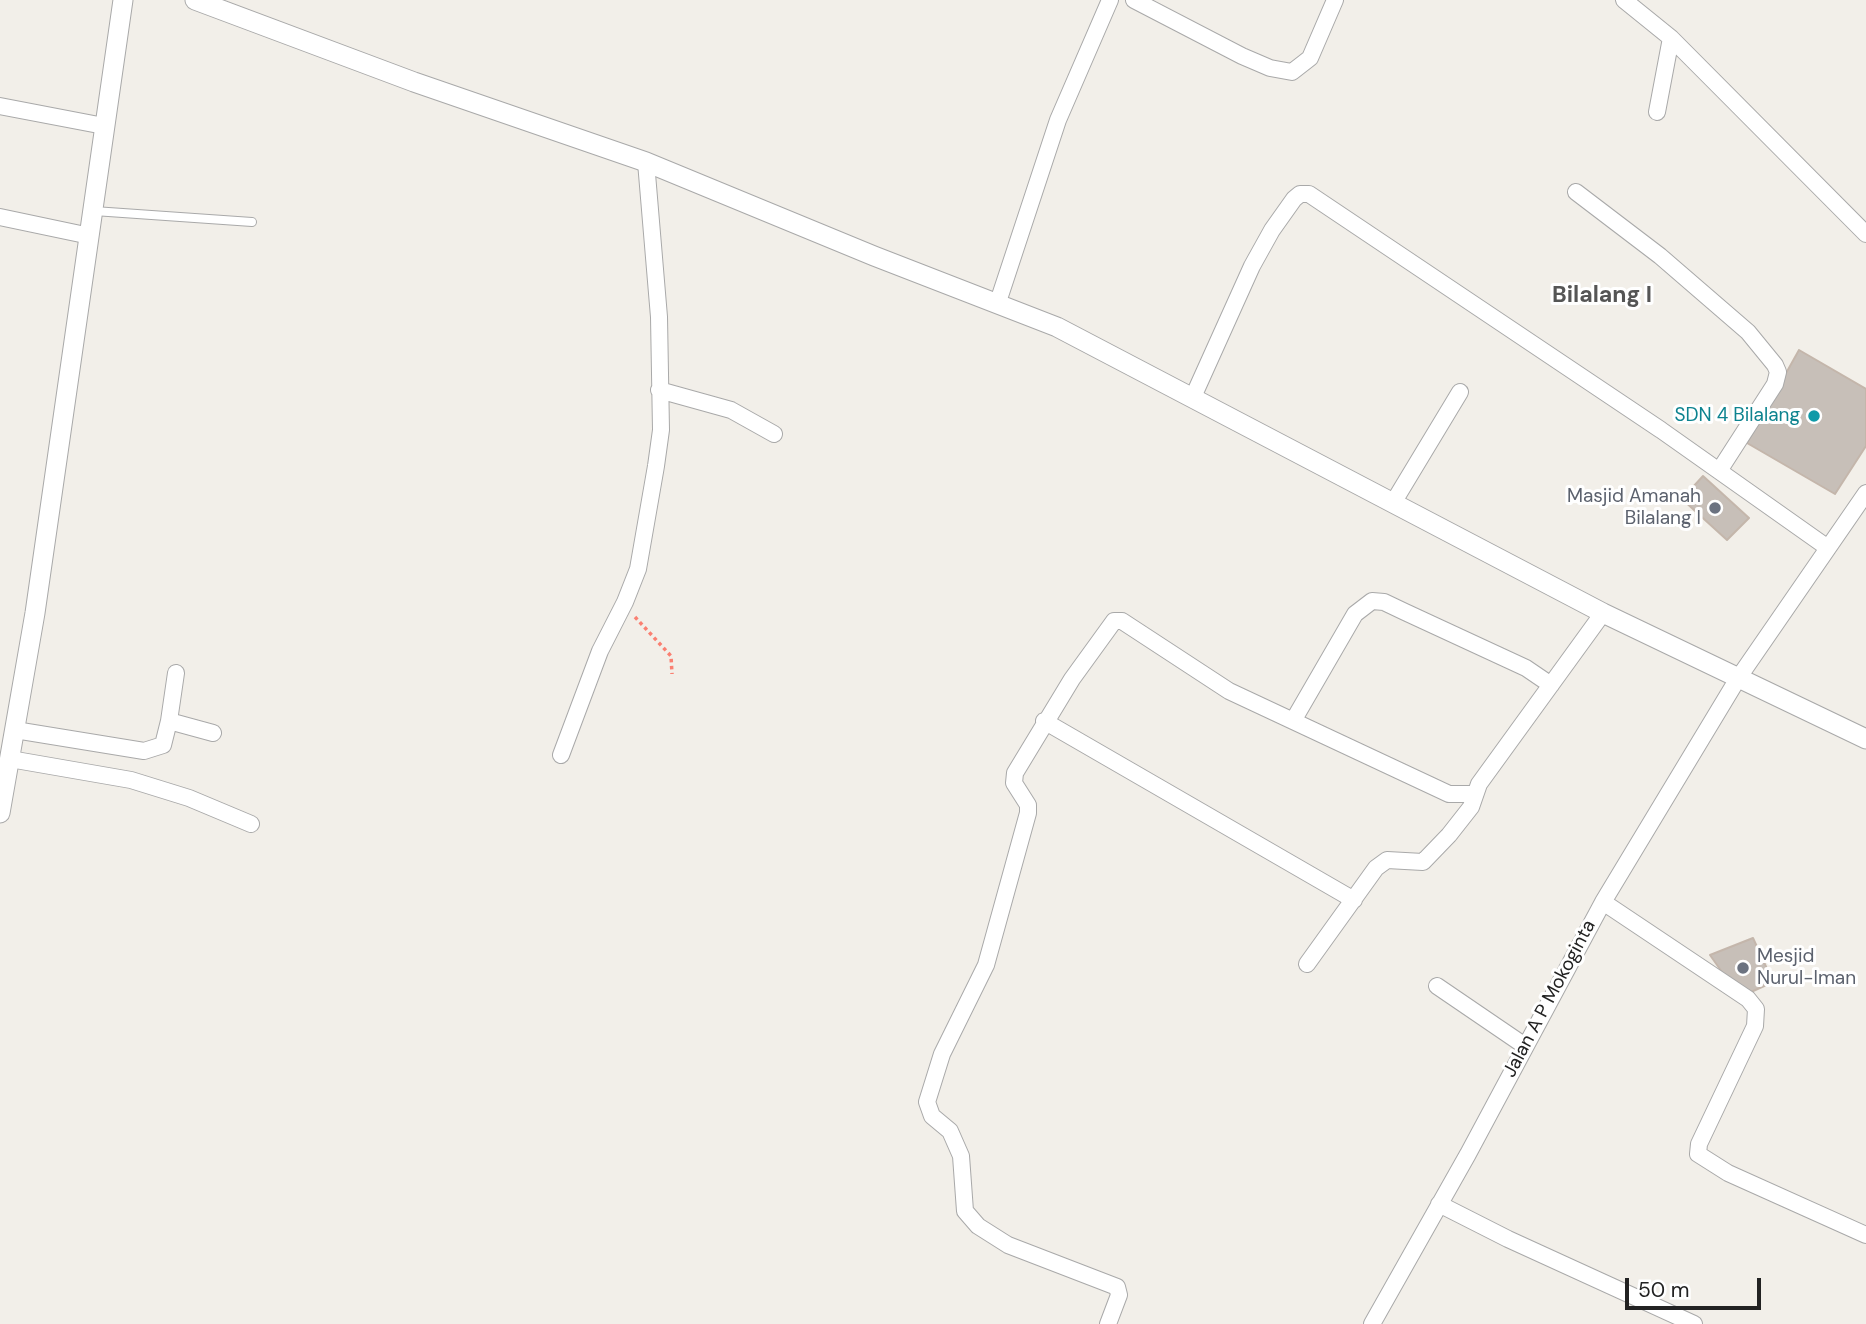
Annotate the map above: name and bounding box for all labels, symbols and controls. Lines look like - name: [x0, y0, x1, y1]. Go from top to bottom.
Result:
- district label: Bilalang I: [1552, 282, 1652, 310]
- place label: SDN 4 Bilalang: [1674, 405, 1800, 427]
- marker: SDN 4 Bilalang: [1806, 408, 1822, 424]
- place label: Masjid Amanah Bilalang I: [1567, 486, 1701, 530]
- marker: Masjid Amanah Bilalang I: [1707, 500, 1723, 516]
- street label: Jalan A P Mokoginta: [1499, 916, 1601, 1082]
- place label: Mesjid Nurul-Iman: [1757, 946, 1856, 990]
- marker: Mesjid Nurul-Iman: [1735, 960, 1751, 976]
- scale bar: [1628, 1264, 1764, 1308]
- text: 50 m: [1638, 1276, 1689, 1304]

